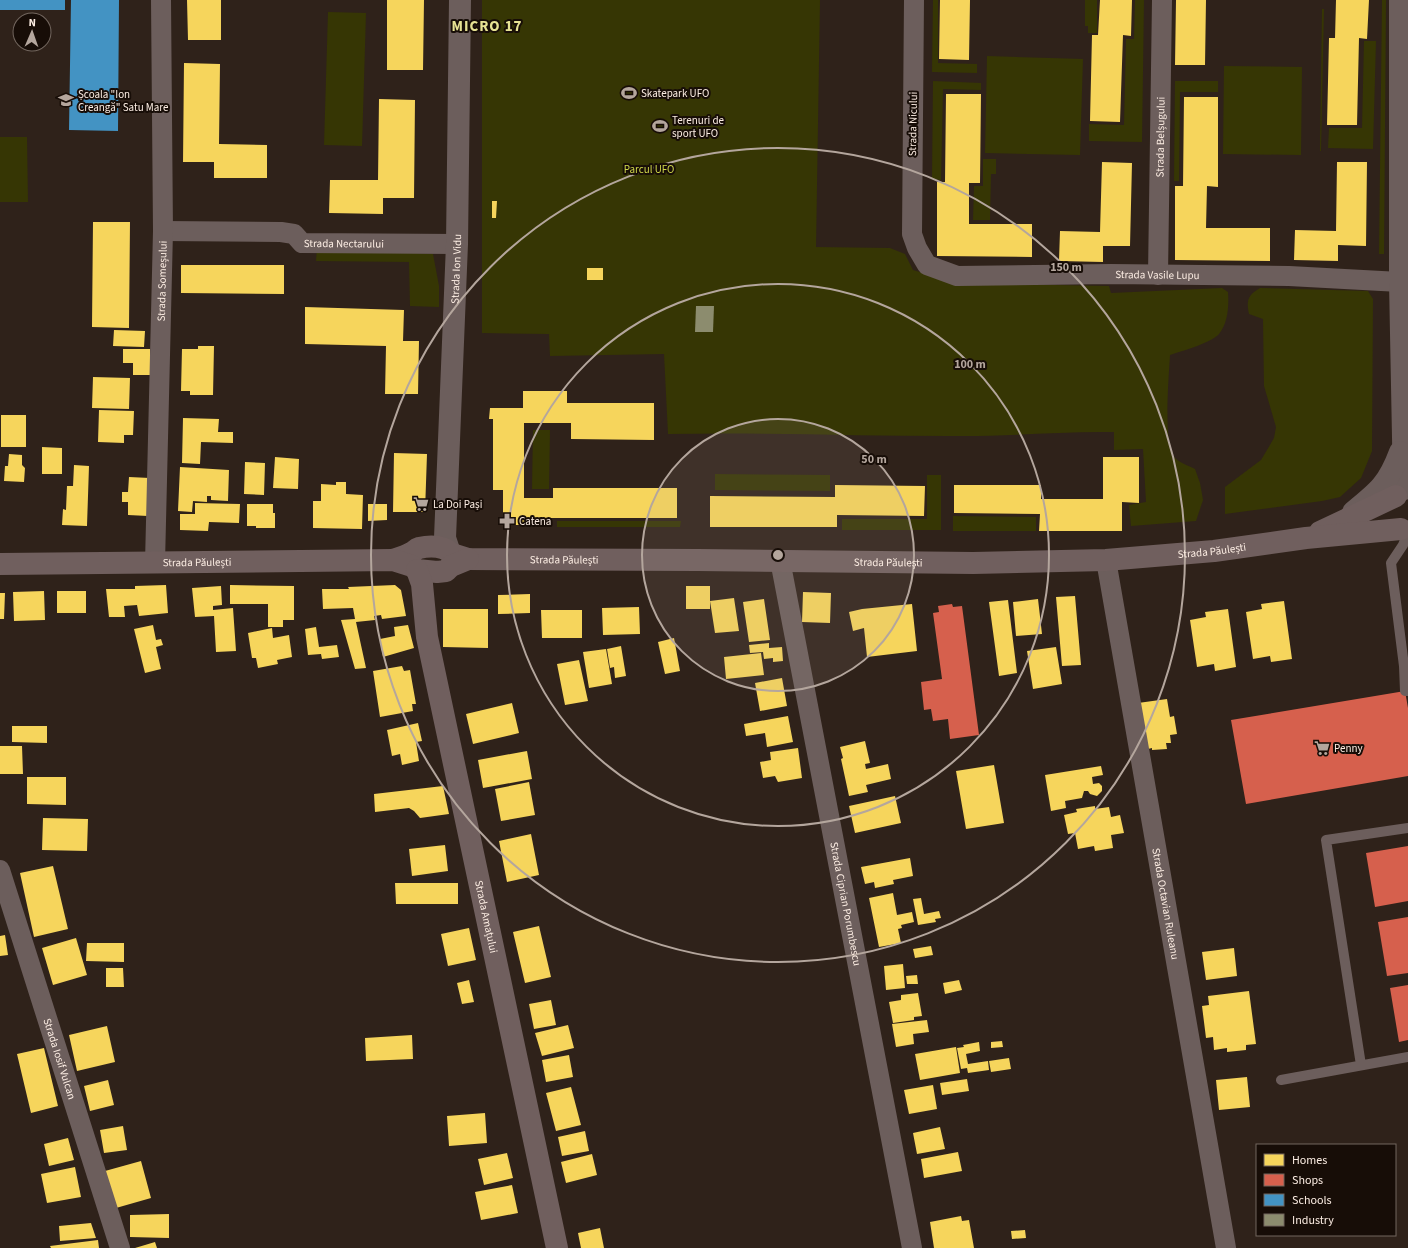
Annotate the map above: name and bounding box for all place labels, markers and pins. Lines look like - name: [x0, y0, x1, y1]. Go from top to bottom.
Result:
- sports icon: Skatepark UFO: [620, 84, 638, 102]
- place label: Skatepark UFO: [641, 86, 709, 101]
- place label: Școala "Ion Creangă" Satu Mare: [78, 87, 169, 115]
- school or university icon: Școala "Ion Creangă" Satu Mare: [57, 91, 75, 109]
- place label: Terenuri de sport UFO: [672, 113, 725, 141]
- sports icon: Terenuri de sport UFO: [651, 117, 669, 135]
- supermarket icon: La Doi Pași: [412, 495, 430, 513]
- place label: La Doi Pași: [433, 497, 482, 512]
- pharmacy icon: Catena: [498, 512, 516, 530]
- place label: Catena: [519, 514, 551, 529]
- centre of rings: [771, 548, 785, 562]
- supermarket icon: Penny: [1313, 739, 1331, 757]
- place label: Penny: [1334, 741, 1363, 756]

